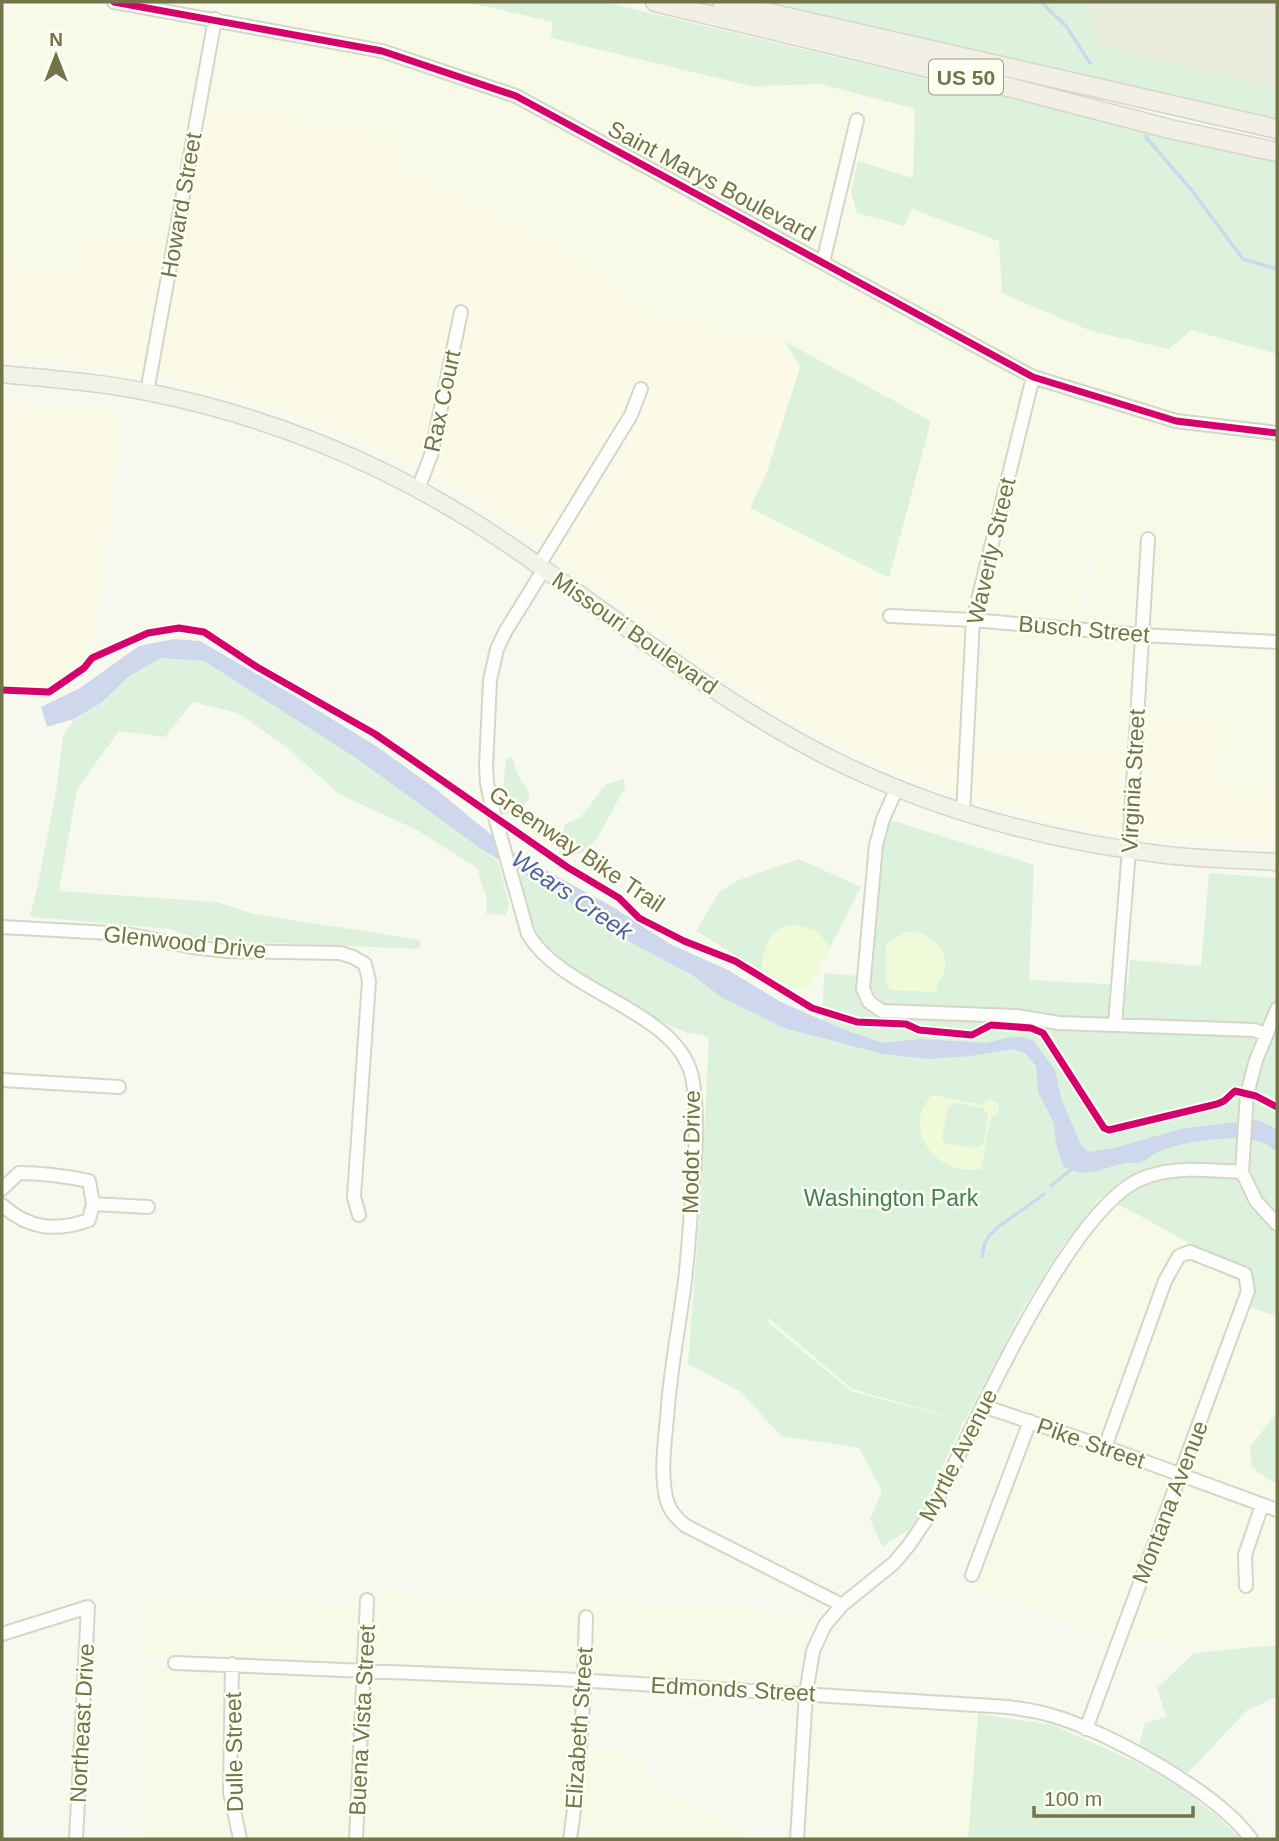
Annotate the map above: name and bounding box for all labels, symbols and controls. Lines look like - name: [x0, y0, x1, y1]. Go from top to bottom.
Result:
- north arrow: [21, 21, 91, 91]
- text: N: [49, 29, 63, 50]
- road number: US 50: [929, 60, 1003, 94]
- street label: Saint Marys Boulevard: [604, 115, 820, 247]
- street label: Howard Street: [155, 130, 207, 280]
- street label: Rax Court: [419, 347, 466, 454]
- street label: Waverly Street: [961, 474, 1021, 627]
- street label: Missouri Boulevard: [547, 566, 723, 700]
- street label: Busch Street: [1017, 610, 1151, 648]
- street label: Virginia Street: [1116, 708, 1150, 854]
- street label: Greenway Bike Trail: [484, 781, 670, 917]
- water label: Wears Creek: [507, 845, 639, 946]
- street label: Glenwood Drive: [102, 921, 268, 963]
- street label: Modot Drive: [677, 1090, 705, 1214]
- park label: Washington Park: [804, 1185, 979, 1211]
- street label: Myrtle Avenue: [913, 1384, 1003, 1526]
- street label: Pike Street: [1034, 1412, 1149, 1474]
- street label: Montana Avenue: [1127, 1417, 1213, 1587]
- street label: Buena Vista Street: [344, 1623, 380, 1816]
- street label: Northeast Drive: [65, 1643, 99, 1803]
- street label: Elizabeth Street: [560, 1645, 598, 1810]
- street label: Edmonds Street: [650, 1672, 817, 1706]
- street label: Dulle Street: [220, 1691, 248, 1812]
- scale bar: [1034, 1774, 1193, 1818]
- text: 100 m: [1044, 1787, 1102, 1810]

